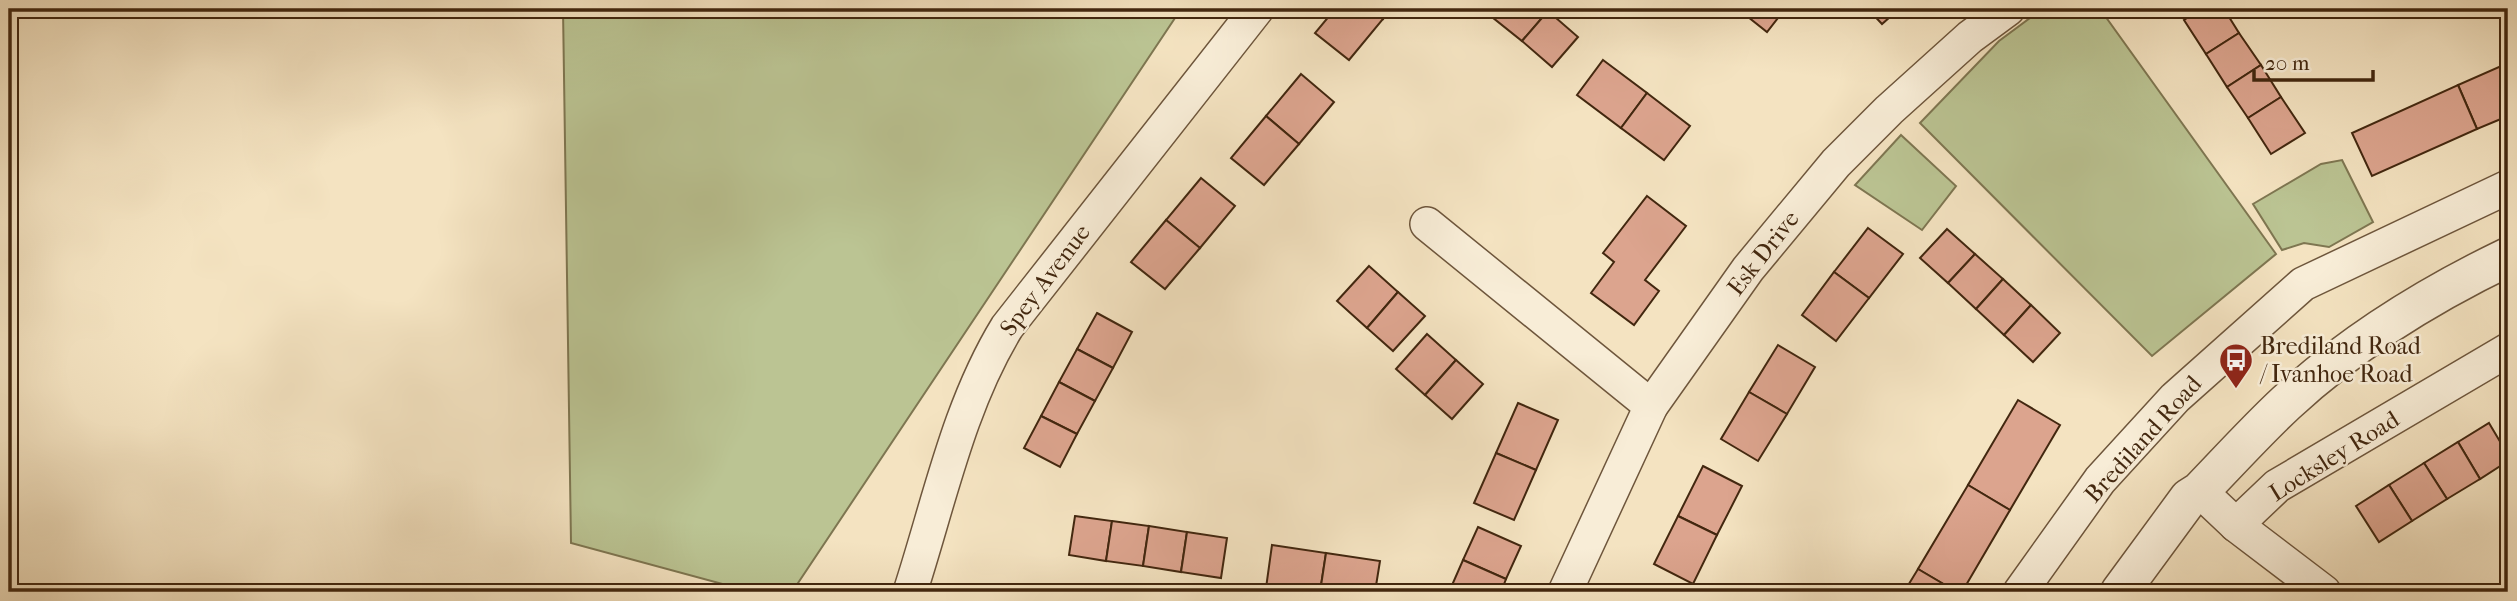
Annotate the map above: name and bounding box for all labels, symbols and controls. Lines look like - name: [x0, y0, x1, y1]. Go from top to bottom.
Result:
- scale bar: [2254, 38, 2374, 82]
- text: 20 m: [2265, 51, 2310, 75]
- street label: Esk Drive: [1721, 205, 1805, 301]
- street label: Spey Avenue: [994, 219, 1096, 341]
- place label: Brediland Road / Ivanhoe Road: [2259, 332, 2422, 388]
- bus stop icon: Brediland Road / Ivanhoe Road: [2217, 341, 2255, 390]
- street label: Brediland Road: [2079, 369, 2208, 508]
- street label: Locksley Road: [2264, 405, 2405, 507]

